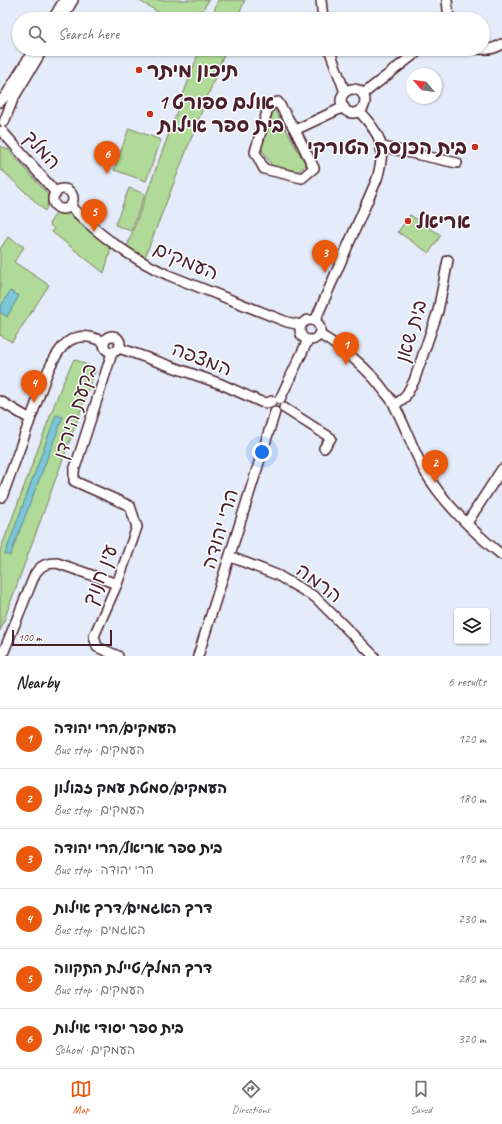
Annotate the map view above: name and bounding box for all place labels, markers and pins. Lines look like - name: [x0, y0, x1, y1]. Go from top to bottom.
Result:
- place label: תיכון מיתר: [147, 58, 239, 83]
- marker: תיכון מיתר: [134, 65, 144, 75]
- place label: אולם ספורט 1 בית ספר אילות: [156, 90, 284, 138]
- marker: אולם ספורט 1 בית ספר אילות: [145, 109, 155, 119]
- place label: בית הכנסת הטורקי: [307, 135, 467, 160]
- pin: 6: [94, 141, 120, 174]
- marker: בית הכנסת הטורקי: [470, 142, 480, 152]
- pin: 5: [81, 199, 107, 232]
- place label: אריאל: [416, 209, 471, 234]
- marker: אריאל: [403, 216, 413, 226]
- pin: 3: [312, 240, 338, 273]
- pin: 1: [333, 332, 359, 365]
- pin: 4: [21, 370, 47, 403]
- pin: 2: [422, 450, 448, 483]

